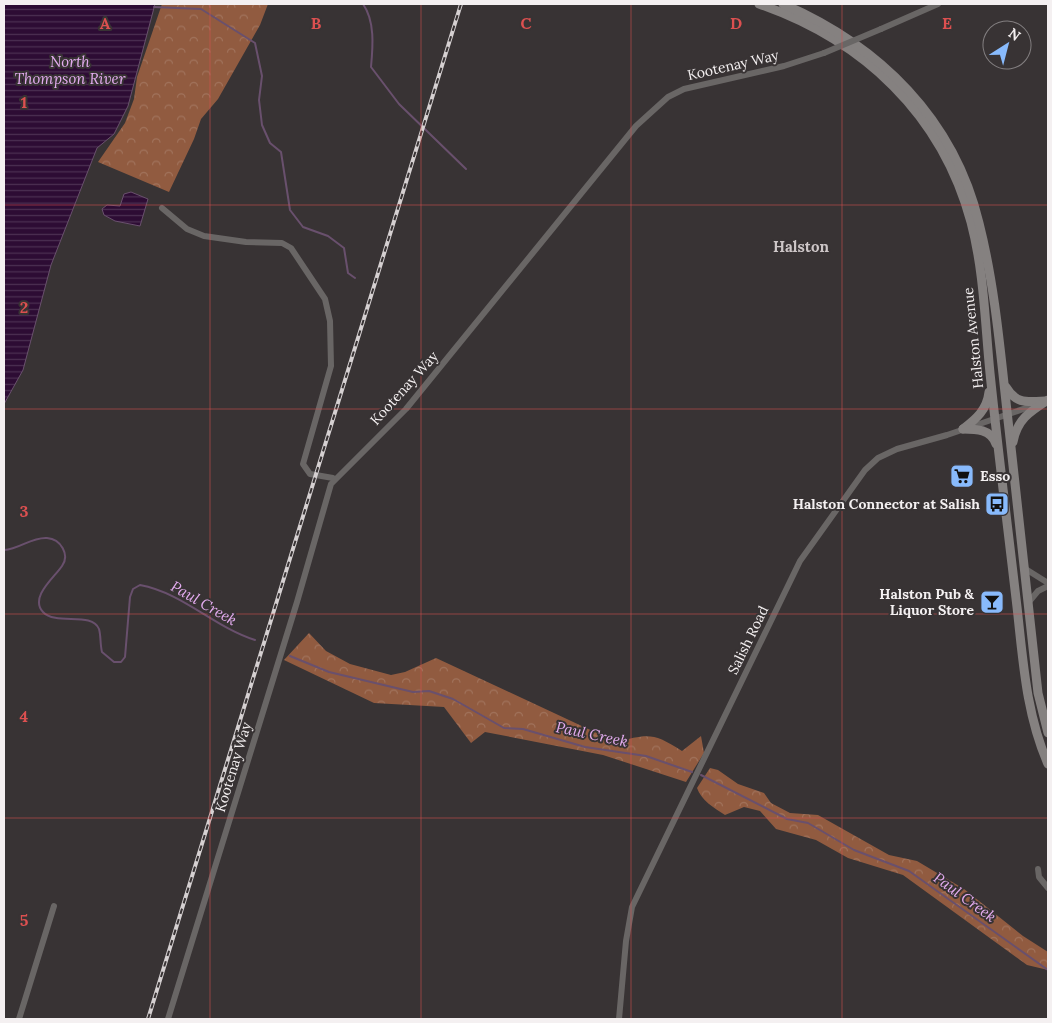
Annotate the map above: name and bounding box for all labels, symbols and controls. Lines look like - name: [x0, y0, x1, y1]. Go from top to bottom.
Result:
- text: A: [100, 13, 111, 33]
- text: B: [311, 13, 322, 33]
- text: C: [520, 13, 532, 33]
- text: D: [730, 13, 742, 33]
- text: E: [942, 13, 952, 33]
- north arrow: [982, 20, 1032, 70]
- text: N: [1005, 24, 1024, 45]
- street label: Kootenay Way: [686, 46, 781, 84]
- water label: North Thompson River: [14, 52, 126, 88]
- text: 1: [21, 92, 27, 112]
- district label: Halston: [773, 237, 829, 256]
- street label: Halston Avenue: [959, 286, 987, 389]
- text: 2: [20, 297, 28, 317]
- street label: Kootenay Way: [366, 347, 442, 429]
- supermarket icon: Esso: [949, 463, 975, 489]
- place label: Esso: [980, 467, 1010, 485]
- bus stop icon: Halston Connector at Salish: [984, 491, 1010, 517]
- place label: Halston Connector at Salish: [793, 495, 980, 513]
- text: 3: [20, 501, 29, 521]
- water label: Paul Creek: [168, 577, 241, 630]
- place label: Halston Pub & Liquor Store: [879, 585, 975, 619]
- bar icon: Halston Pub & Liquor Store: [979, 589, 1005, 615]
- street label: Salish Road: [724, 603, 772, 677]
- text: 4: [20, 706, 29, 726]
- water label: Paul Creek: [554, 717, 630, 751]
- street label: Kootenay Way: [211, 719, 255, 814]
- water label: Paul Creek: [930, 868, 1000, 926]
- text: 5: [20, 910, 29, 930]

